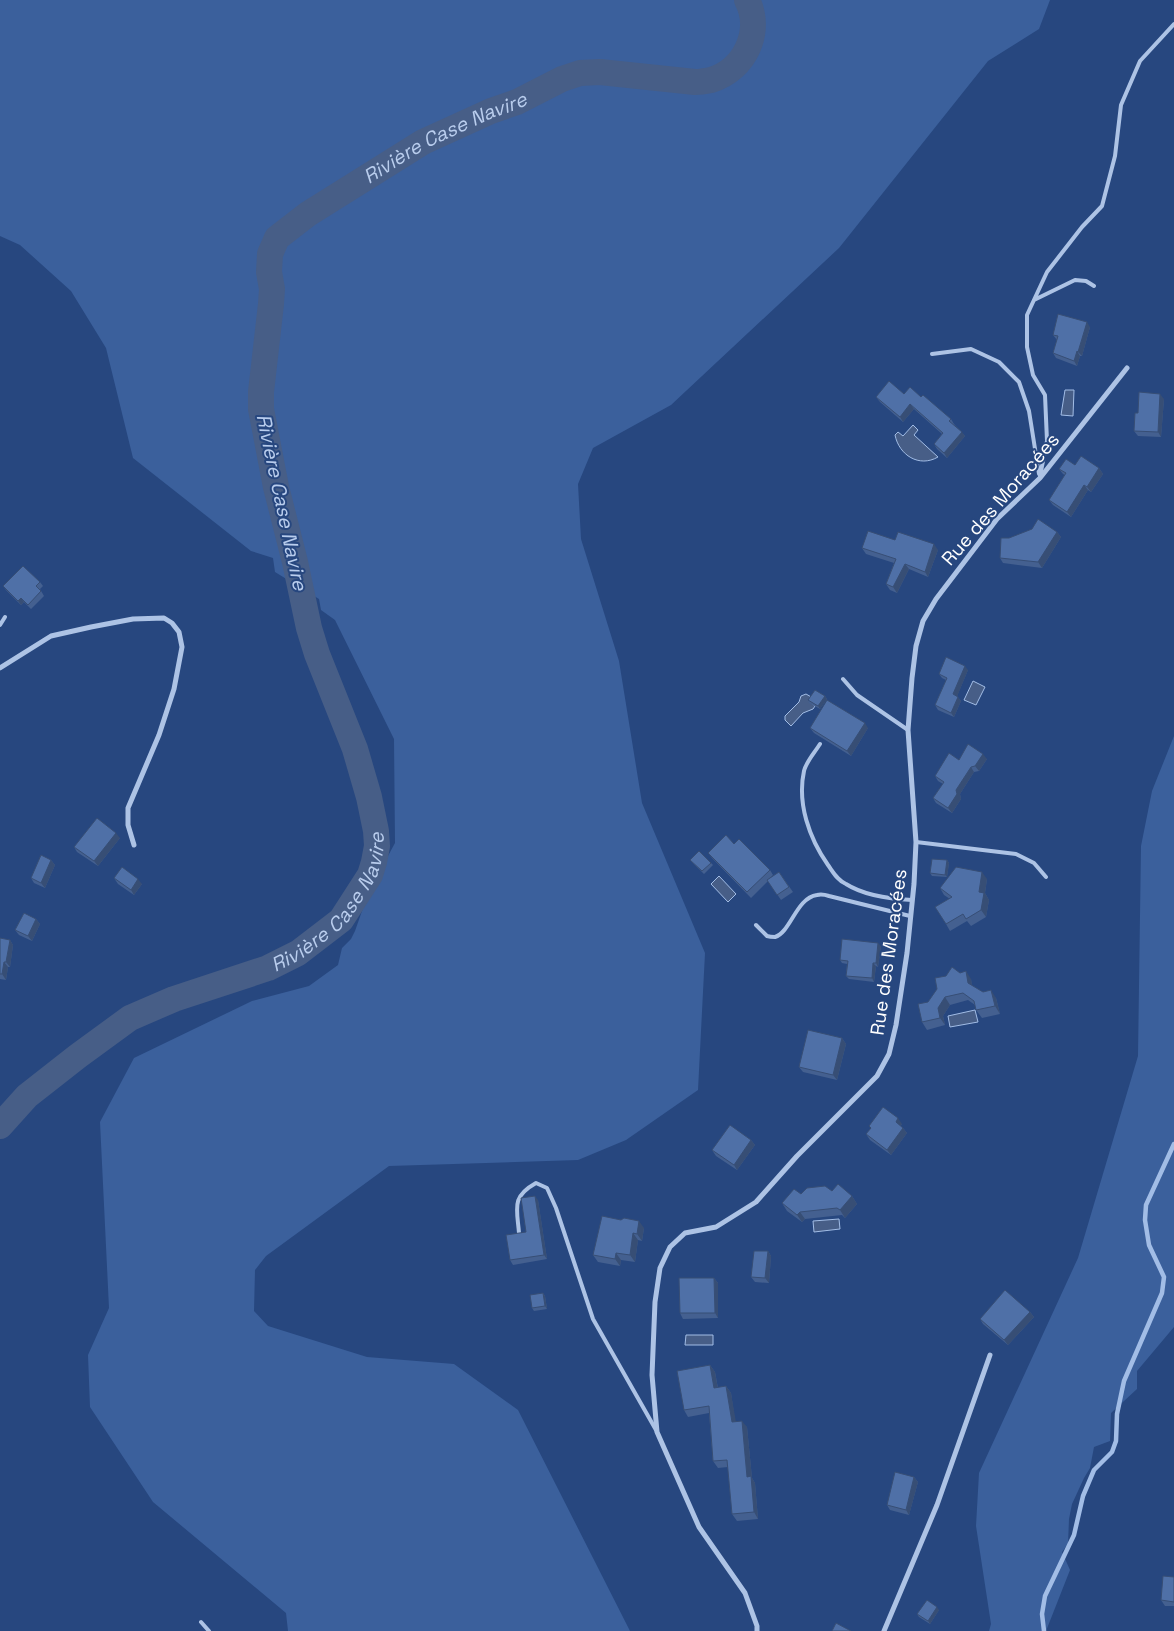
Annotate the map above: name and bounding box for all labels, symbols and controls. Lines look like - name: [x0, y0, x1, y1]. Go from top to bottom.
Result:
- water label: Rivière Case Navire: [358, 86, 532, 189]
- water label: Rivière Case Navire: [251, 411, 314, 594]
- street label: Rue des Moracées: [936, 428, 1065, 571]
- water label: Rivière Case Navire: [266, 831, 391, 978]
- street label: Rue des Moracées: [864, 867, 913, 1037]

